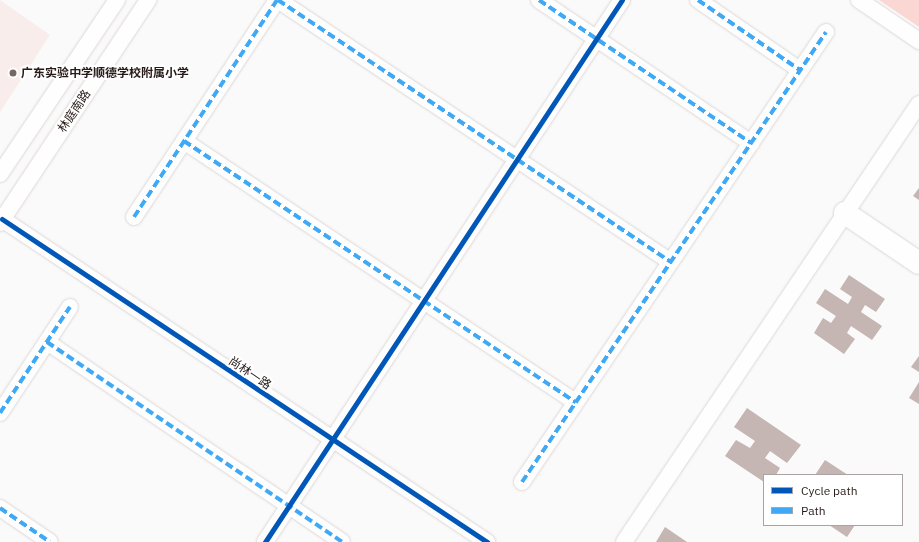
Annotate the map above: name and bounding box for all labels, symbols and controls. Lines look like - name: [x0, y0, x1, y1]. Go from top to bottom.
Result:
- place label: 广东实验中学顺德学校附属小学: [21, 66, 189, 80]
- marker: 广东实验中学顺德学校附属小学: [8, 68, 18, 78]
- street label: 林庭南路: [55, 87, 93, 135]
- street label: 尚林一路: [226, 354, 274, 392]
- legend: [763, 474, 903, 526]
- text: Cycle path: [801, 483, 858, 498]
- text: Path: [801, 503, 826, 518]

